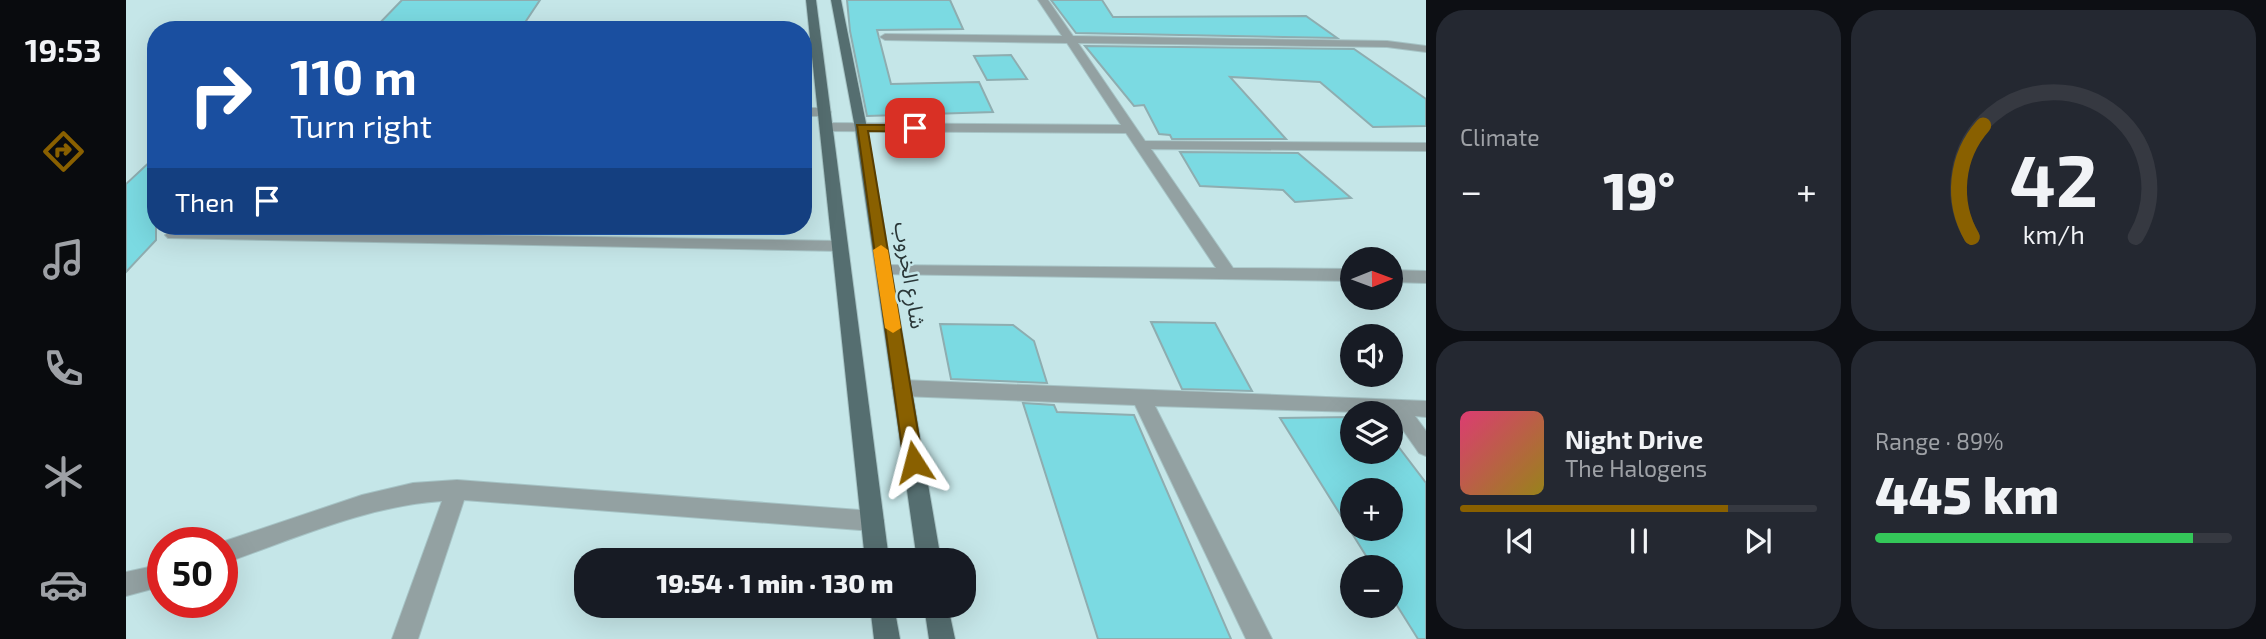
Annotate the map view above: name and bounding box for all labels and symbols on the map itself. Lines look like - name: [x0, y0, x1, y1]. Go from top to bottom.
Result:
- pin: [885, 98, 945, 158]
- street label: شارع الخروب: [886, 220, 932, 331]
- north arrow: [1340, 247, 1404, 310]
- position arrow: [877, 425, 951, 499]
- speed limit sign: 50: [147, 527, 238, 618]

